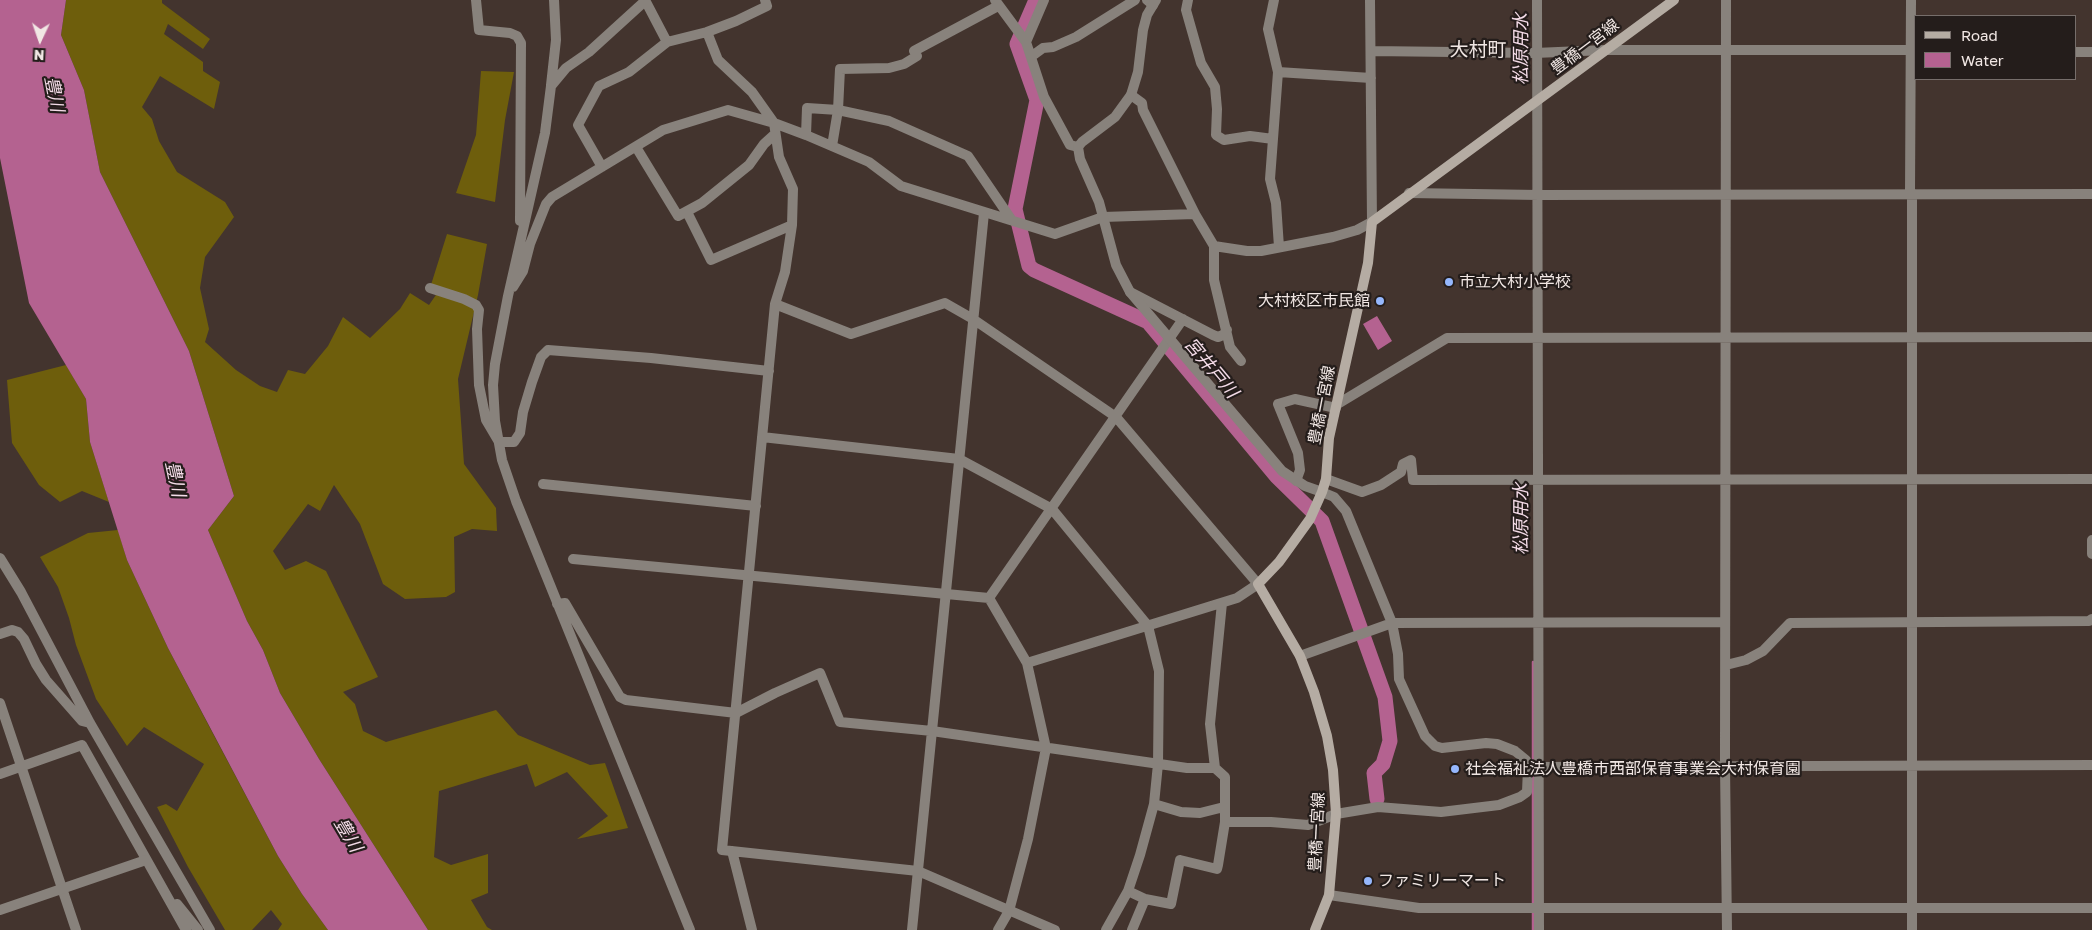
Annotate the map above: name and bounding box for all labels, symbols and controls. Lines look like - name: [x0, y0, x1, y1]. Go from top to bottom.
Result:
- water label: 松原用水: [1510, 13, 1532, 85]
- north arrow: [15, 15, 65, 65]
- street label: 豊橋一宮線: [1547, 15, 1623, 79]
- legend: [1914, 15, 2077, 80]
- text: Road: [1961, 26, 1998, 44]
- district label: 大村町: [1450, 39, 1506, 61]
- text: N: [33, 47, 45, 64]
- text: Water: [1961, 51, 2004, 69]
- water label: 豊川: [40, 74, 68, 114]
- place label: 市立大村小学校: [1459, 272, 1571, 292]
- marker: 市立大村小学校: [1443, 276, 1455, 288]
- place label: 大村校区市民館: [1258, 291, 1370, 311]
- marker: 大村校区市民館: [1374, 295, 1386, 307]
- water label: 宮井戸川: [1180, 333, 1242, 403]
- street label: 豊橋一宮線: [1305, 364, 1339, 446]
- water label: 豊川: [161, 459, 189, 499]
- water label: 松原用水: [1510, 483, 1532, 555]
- place label: 社会福祉法人豊橋市西部保育事業会大村保育園: [1465, 759, 1801, 779]
- marker: 社会福祉法人豊橋市西部保育事業会大村保育園: [1449, 763, 1461, 775]
- street label: 豊橋一宮線: [1305, 792, 1329, 872]
- water label: 豊川: [329, 814, 367, 856]
- place label: ファミリーマート: [1378, 871, 1506, 891]
- marker: ファミリーマート: [1362, 875, 1374, 887]

